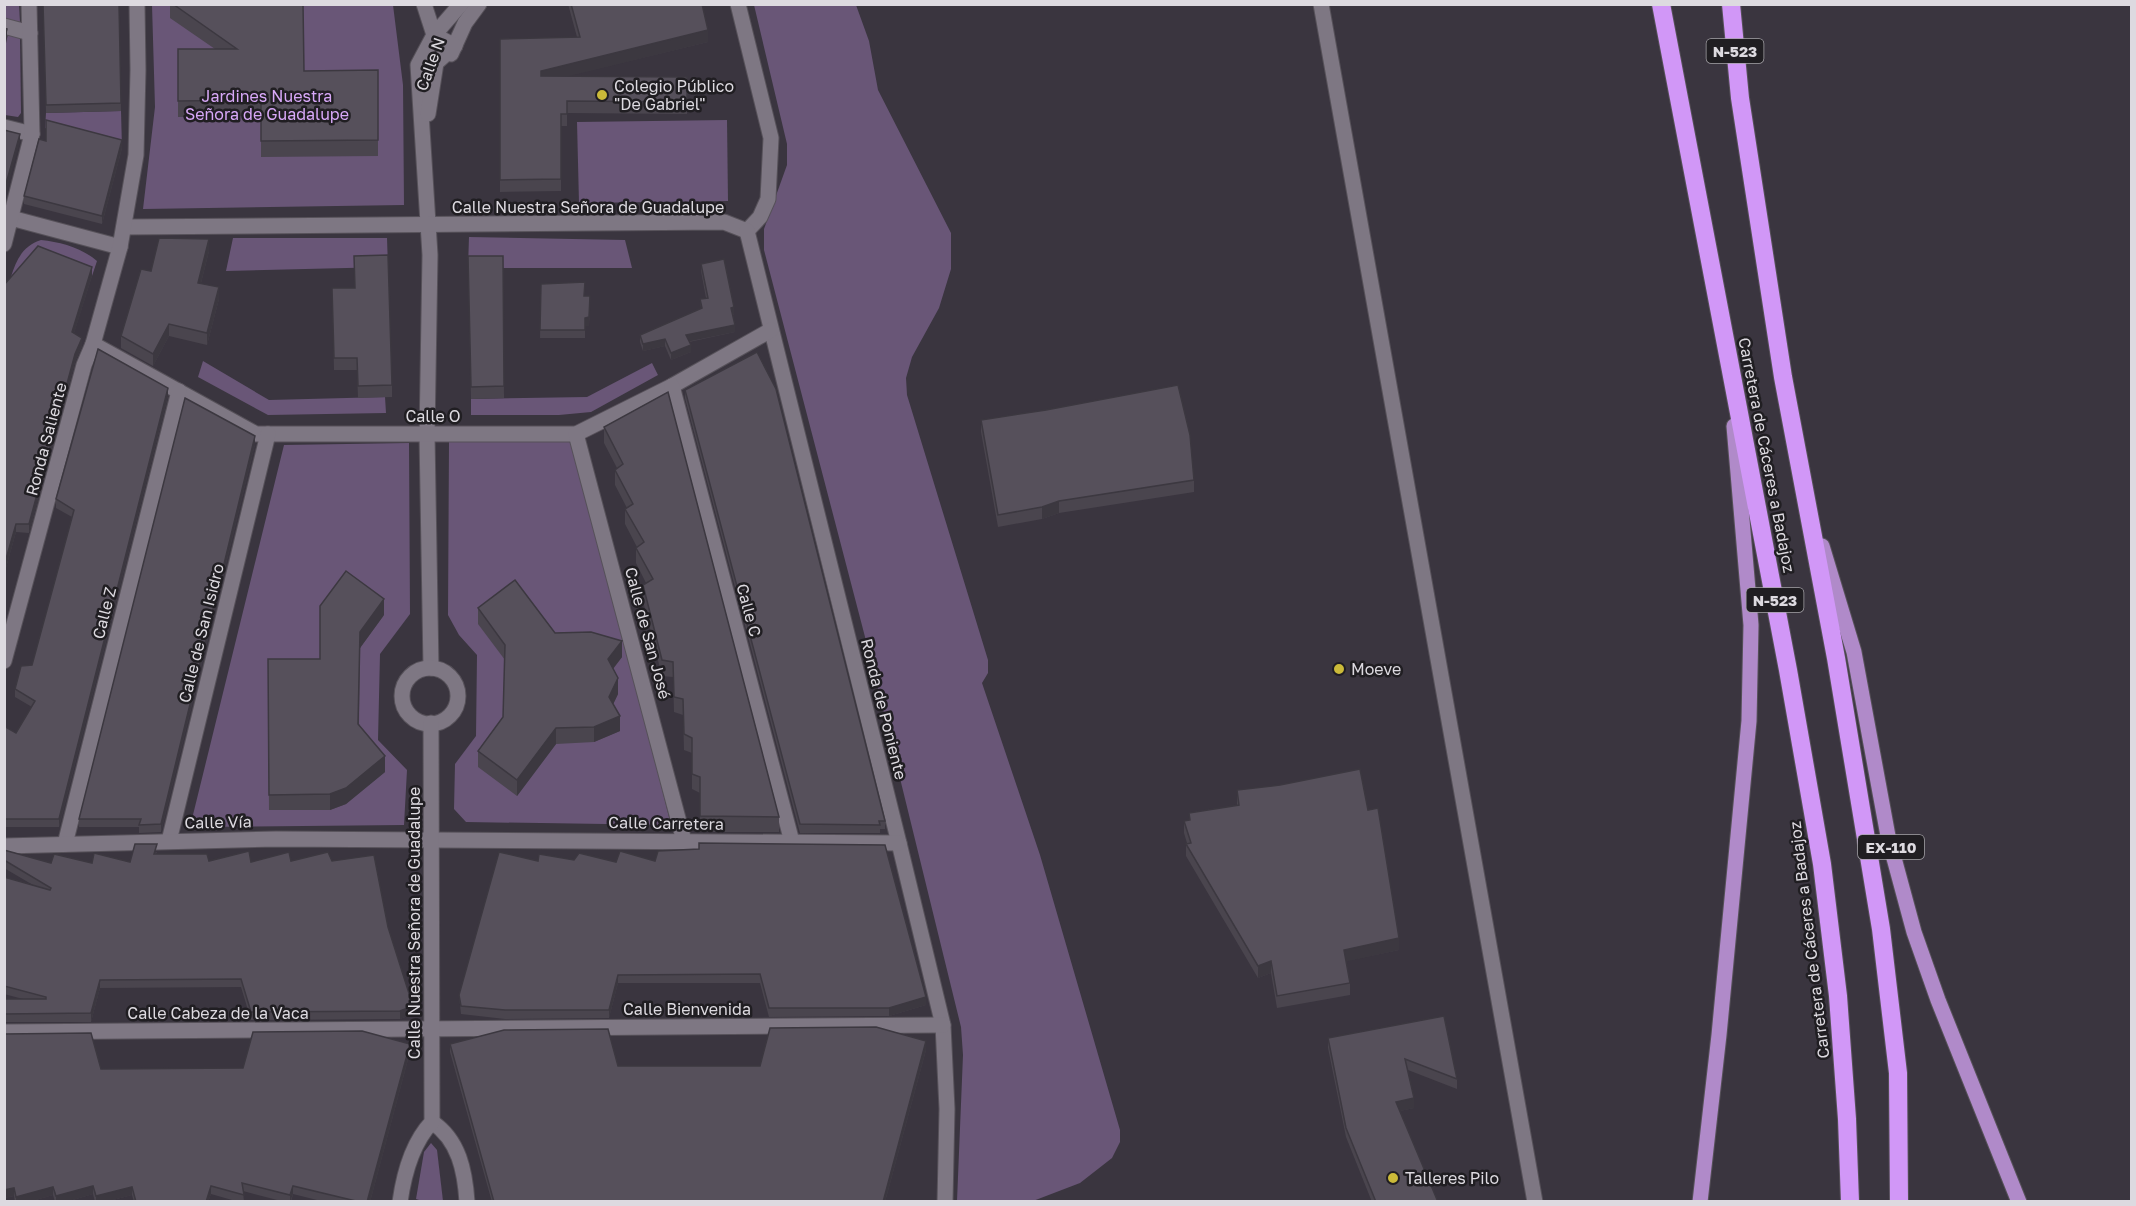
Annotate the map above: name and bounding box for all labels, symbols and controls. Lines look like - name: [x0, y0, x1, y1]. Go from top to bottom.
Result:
- street label: Calle N: [411, 35, 449, 93]
- road number: N-523: [1706, 39, 1764, 63]
- place label: Colegio Público "De Gabriel": [614, 76, 734, 114]
- park label: Jardines Nuestra Señora de Guadalupe: [185, 86, 349, 124]
- marker: Colegio Público "De Gabriel": [595, 88, 609, 102]
- street label: Calle Nuestra Señora de Guadalupe: [452, 197, 724, 217]
- street label: Carretera de Cáceres a Badajoz: [1734, 336, 1800, 574]
- street label: Ronda Saliente: [21, 380, 71, 498]
- street label: Calle O: [405, 406, 461, 426]
- street label: Calle de San Isidro: [174, 561, 228, 705]
- street label: Calle de San José: [621, 565, 675, 701]
- street label: Calle C: [732, 581, 766, 639]
- street label: Calle Z: [88, 585, 120, 641]
- road number: N-523: [1746, 588, 1804, 612]
- street label: Ronda de Poniente: [857, 636, 911, 782]
- place label: Moeve: [1351, 659, 1401, 679]
- marker: Moeve: [1332, 662, 1346, 676]
- street label: Calle Nuestra Señora de Guadalupe: [404, 787, 424, 1059]
- street label: Calle Vía: [184, 811, 252, 833]
- street label: Calle Carretera: [608, 812, 724, 834]
- street label: Carretera de Cáceres a Badajoz: [1785, 820, 1833, 1060]
- road number: EX-110: [1858, 835, 1924, 859]
- street label: Calle Bienvenida: [623, 999, 751, 1019]
- street label: Calle Cabeza de la Vaca: [127, 1003, 309, 1023]
- place label: Talleres Pilo: [1405, 1168, 1499, 1188]
- marker: Talleres Pilo: [1386, 1171, 1400, 1185]

